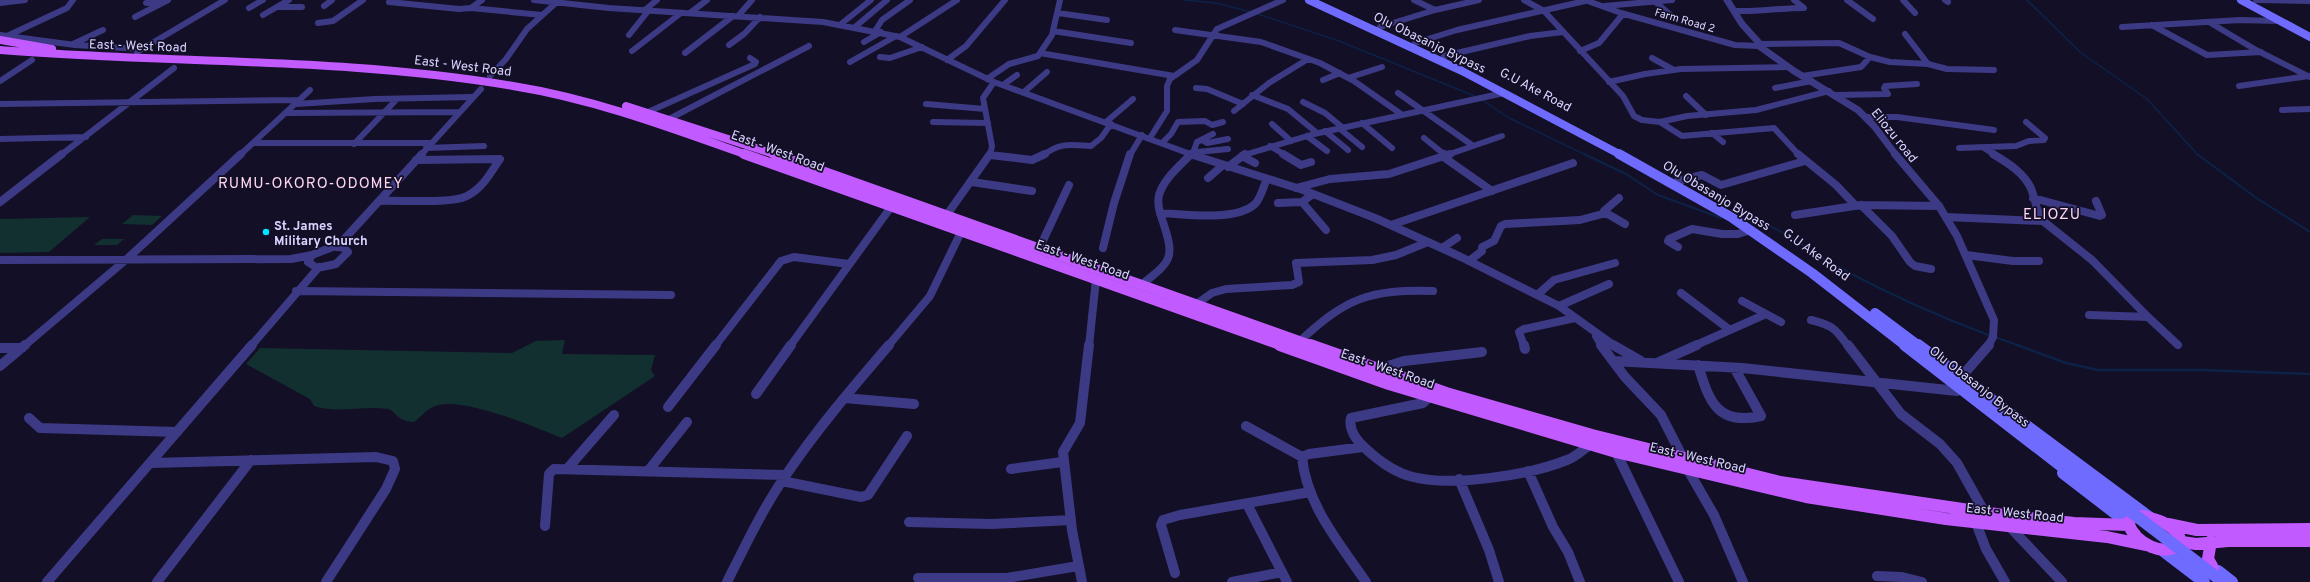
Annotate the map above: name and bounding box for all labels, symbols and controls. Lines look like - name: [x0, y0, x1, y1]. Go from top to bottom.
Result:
- street label: Farm Road 2: [1653, 6, 1717, 36]
- street label: Olu Obasanjo Bypass: [1370, 10, 1488, 78]
- street label: East - West Road: [89, 37, 187, 57]
- street label: East - West Road: [413, 53, 512, 81]
- street label: G.U Ake Road: [1496, 65, 1574, 116]
- street label: Eliozu road: [1867, 106, 1920, 167]
- street label: East - West Road: [729, 128, 826, 176]
- street label: Olu Obasanjo Bypass: [1659, 158, 1773, 235]
- district label: RUMU-OKORO-ODOMEY: [218, 175, 404, 194]
- district label: ELIOZU: [2023, 206, 2081, 225]
- place label: St. James Military Church: [274, 219, 368, 250]
- street label: G.U Ake Road: [1779, 226, 1852, 285]
- marker: St. James Military Church: [261, 227, 271, 237]
- street label: East - West Road: [1033, 237, 1131, 284]
- street label: Olu Obasanjo Bypass: [1925, 343, 2032, 432]
- street label: East - West Road: [1338, 346, 1436, 393]
- street label: East - West Road: [1648, 440, 1747, 478]
- street label: East - West Road: [1965, 501, 2064, 527]

